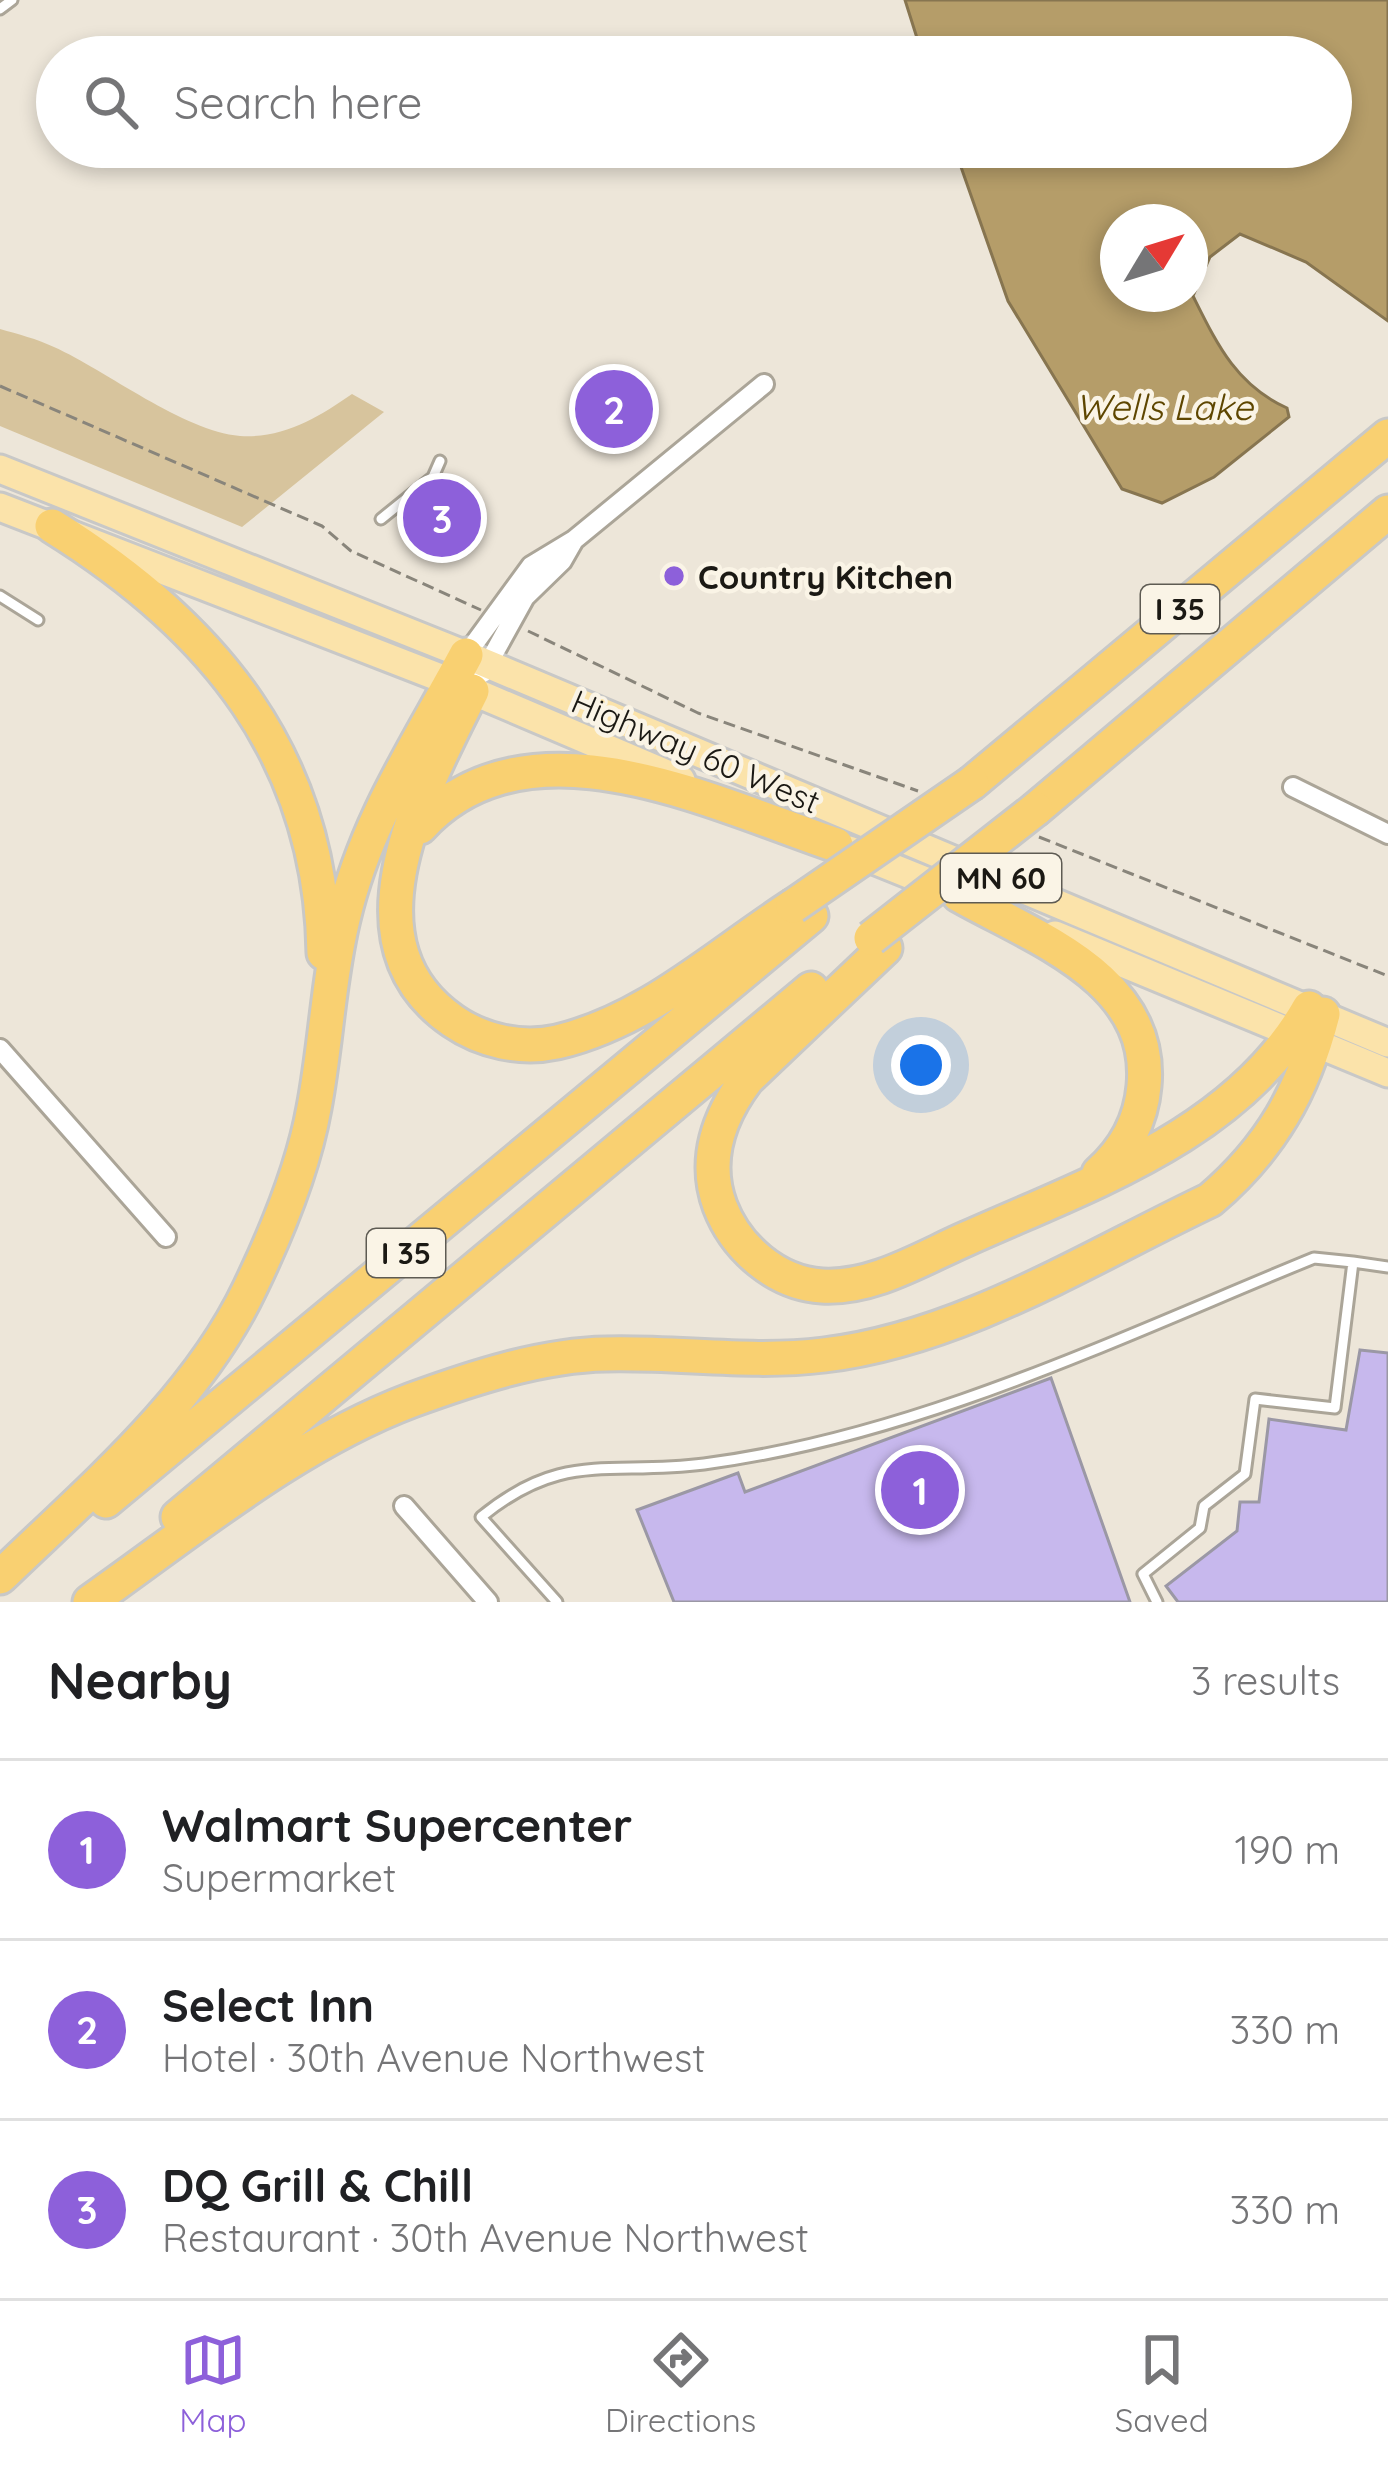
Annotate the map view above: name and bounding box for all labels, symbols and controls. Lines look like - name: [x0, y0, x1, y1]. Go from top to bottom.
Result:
- search box: [36, 36, 1352, 168]
- icon: search: [78, 69, 144, 135]
- text: Search here: [174, 74, 422, 130]
- north arrow: [1100, 204, 1208, 312]
- pin: 2: [575, 364, 653, 454]
- water label: Wells Lake: [1075, 384, 1254, 429]
- pin: 3: [403, 473, 481, 563]
- place label: Country Kitchen: [698, 556, 953, 597]
- marker: Country Kitchen: [661, 563, 687, 589]
- road number: I 35: [1141, 585, 1219, 633]
- street label: Highway 60 West: [566, 680, 826, 822]
- road number: MN 60: [941, 854, 1061, 902]
- your location: [891, 1035, 951, 1095]
- road number: I 35: [367, 1229, 445, 1277]
- pin: 1: [881, 1445, 959, 1535]
- text: Nearby: [48, 1648, 232, 1712]
- text: 3 results: [1191, 1656, 1340, 1705]
- text: Walmart Supercenter: [162, 1797, 632, 1853]
- text: 1: [79, 1825, 95, 1874]
- text: 190 m: [1234, 1825, 1340, 1874]
- text: Supermarket: [162, 1853, 396, 1902]
- text: Select Inn: [162, 1977, 374, 2033]
- text: 2: [76, 2005, 98, 2054]
- text: 330 m: [1230, 2005, 1340, 2054]
- text: Hotel · 30th Avenue Northwest: [162, 2033, 705, 2082]
- text: DQ Grill & Chill: [162, 2157, 473, 2213]
- text: 3: [77, 2185, 97, 2234]
- text: 330 m: [1230, 2185, 1340, 2234]
- text: Restaurant · 30th Avenue Northwest: [162, 2213, 809, 2262]
- tab: Map: [179, 2327, 247, 2440]
- tab: Directions: [605, 2327, 756, 2440]
- tab: Saved: [1115, 2327, 1209, 2440]

